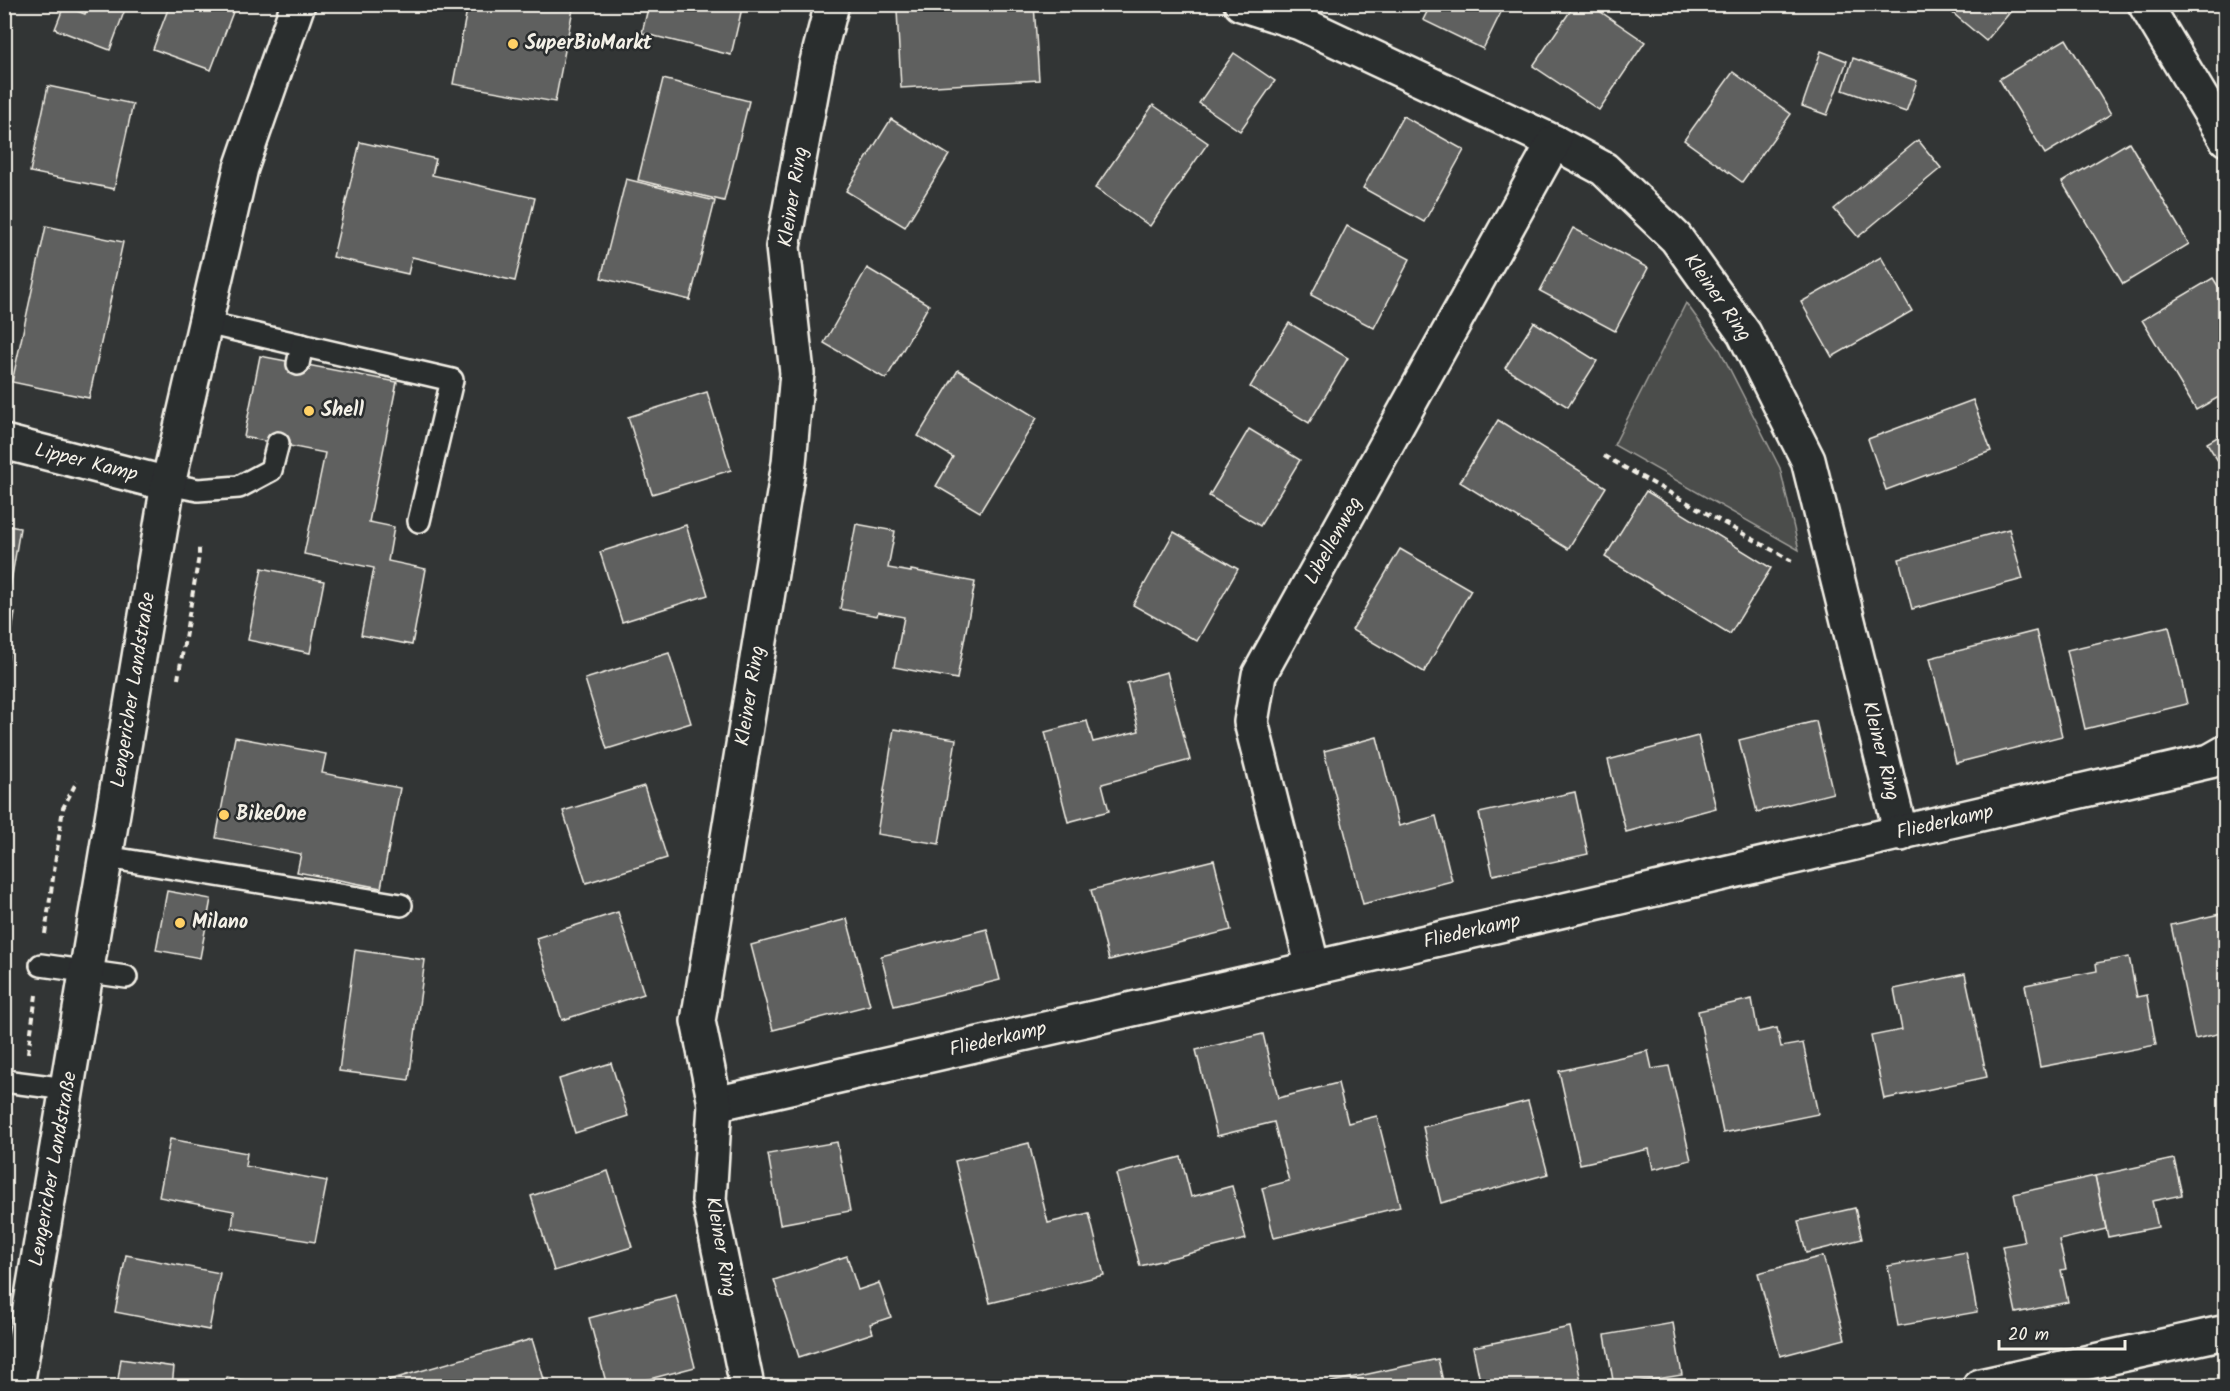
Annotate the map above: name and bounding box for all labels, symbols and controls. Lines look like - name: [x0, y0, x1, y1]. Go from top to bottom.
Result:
- place label: SuperBioMarkt: [525, 28, 653, 60]
- marker: SuperBioMarkt: [506, 37, 520, 51]
- street label: Kleiner Ring: [770, 144, 818, 250]
- street label: Kleiner Ring: [1675, 247, 1759, 349]
- place label: Shell: [321, 395, 364, 427]
- marker: Shell: [302, 404, 316, 418]
- street label: Lipper Kamp: [31, 435, 141, 491]
- street label: Libellenweg: [1297, 491, 1371, 591]
- street label: Lengericher Landstraße: [103, 590, 165, 790]
- street label: Kleiner Ring: [727, 643, 775, 749]
- street label: Kleiner Ring: [1852, 698, 1908, 804]
- street label: Fliederkamp: [1893, 796, 1997, 850]
- place label: BikeOne: [236, 799, 307, 831]
- marker: BikeOne: [217, 808, 231, 822]
- street label: Fliederkamp: [1420, 905, 1524, 959]
- place label: Milano: [192, 907, 248, 939]
- marker: Milano: [173, 916, 187, 930]
- street label: Fliederkamp: [946, 1013, 1050, 1067]
- street label: Lengericher Landstraße: [21, 1069, 87, 1269]
- street label: Kleiner Ring: [695, 1194, 745, 1300]
- scale bar: [1999, 1313, 2125, 1351]
- text: 20 m: [2008, 1321, 2049, 1350]

